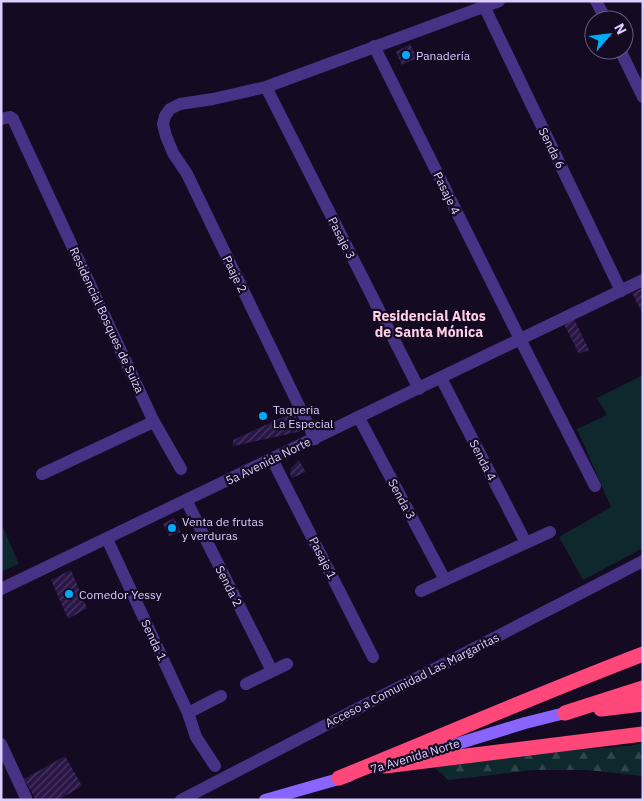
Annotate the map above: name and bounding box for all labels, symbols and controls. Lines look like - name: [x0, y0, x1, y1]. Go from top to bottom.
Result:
- north arrow: [584, 10, 634, 60]
- text: N: [610, 20, 631, 38]
- place label: Panadería: [416, 48, 471, 63]
- marker: Panadería: [400, 49, 412, 61]
- street label: Senda 6: [536, 125, 568, 171]
- street label: Pasaje 4: [430, 169, 464, 217]
- street label: Pasaje 3: [325, 214, 359, 262]
- street label: Residencial Bosques de Suiza: [67, 245, 148, 396]
- street label: Paaje 2: [220, 253, 250, 295]
- district label: Residencial Altos de Santa Mónica: [372, 307, 486, 341]
- place label: Taqueria La Especial: [273, 402, 333, 431]
- marker: Taqueria La Especial: [257, 410, 269, 422]
- street label: 5a Avenida Norte: [223, 434, 313, 488]
- street label: Senda 4: [466, 437, 500, 483]
- street label: Senda 3: [385, 476, 419, 522]
- place label: Venta de frutas y verduras: [182, 514, 264, 543]
- marker: Venta de frutas y verduras: [166, 522, 178, 534]
- street label: Pasaje 1: [306, 534, 340, 582]
- street label: Senda 2: [212, 563, 246, 609]
- place label: Comedor Yessy: [79, 587, 162, 602]
- marker: Comedor Yessy: [63, 588, 75, 600]
- street label: Senda 1: [138, 617, 170, 663]
- street label: Acceso a Comunidad Las Margaritas: [323, 629, 502, 731]
- street label: 7a Avenida Norte: [368, 735, 462, 777]

